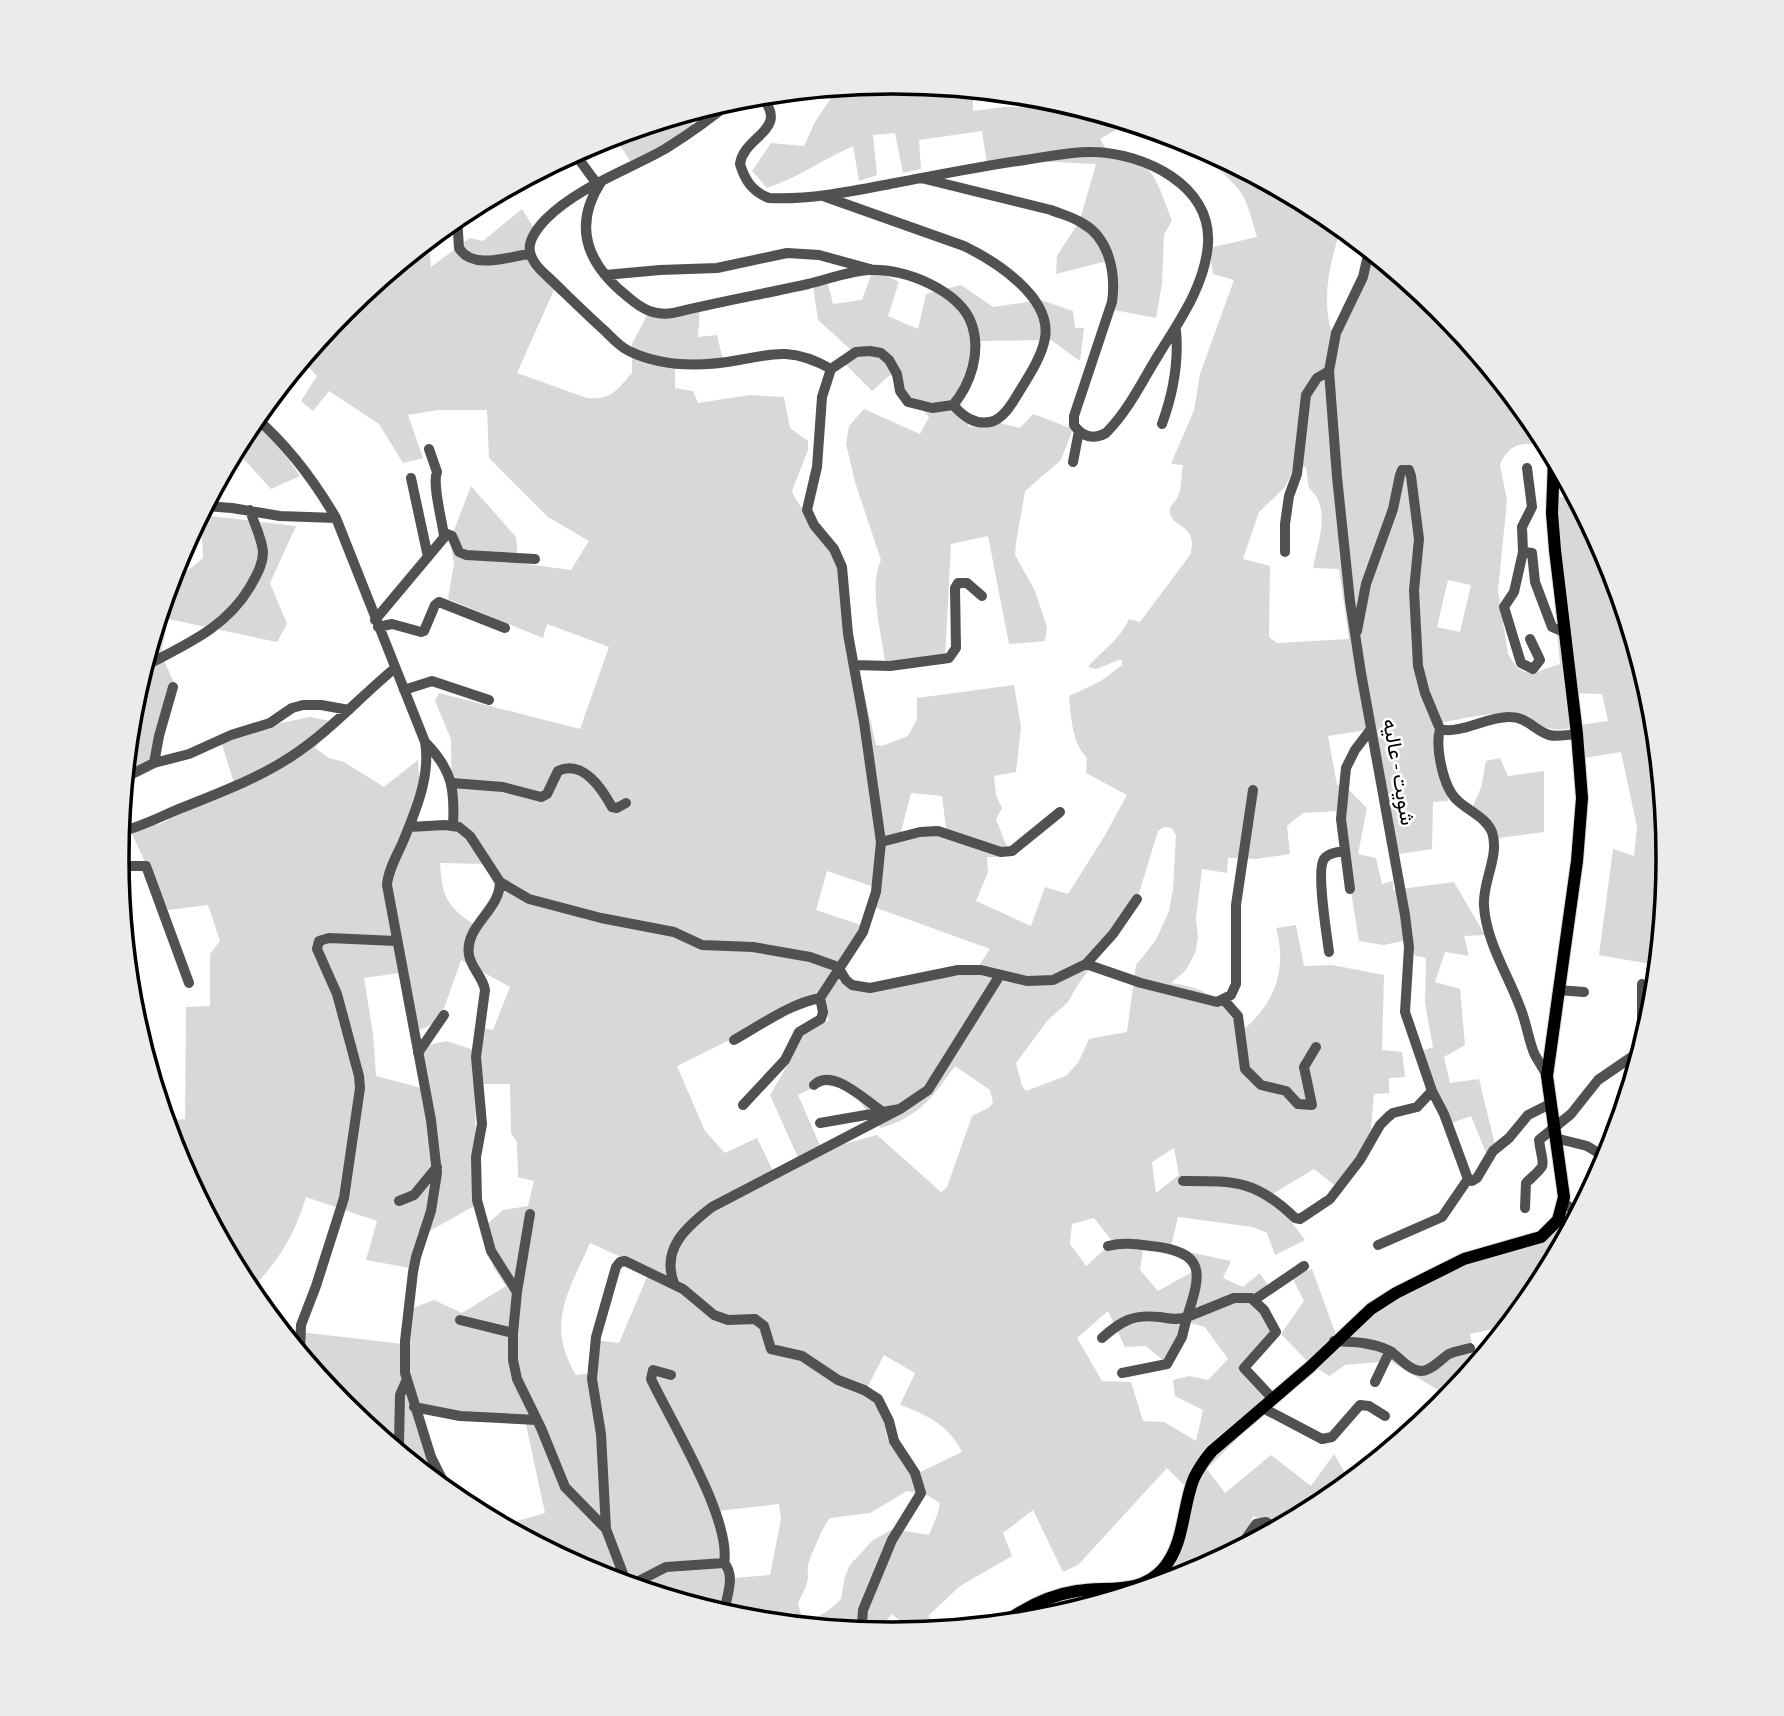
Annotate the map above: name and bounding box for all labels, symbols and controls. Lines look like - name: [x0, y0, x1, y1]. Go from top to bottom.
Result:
- street label: شويت - عاليه: [1375, 716, 1423, 828]

